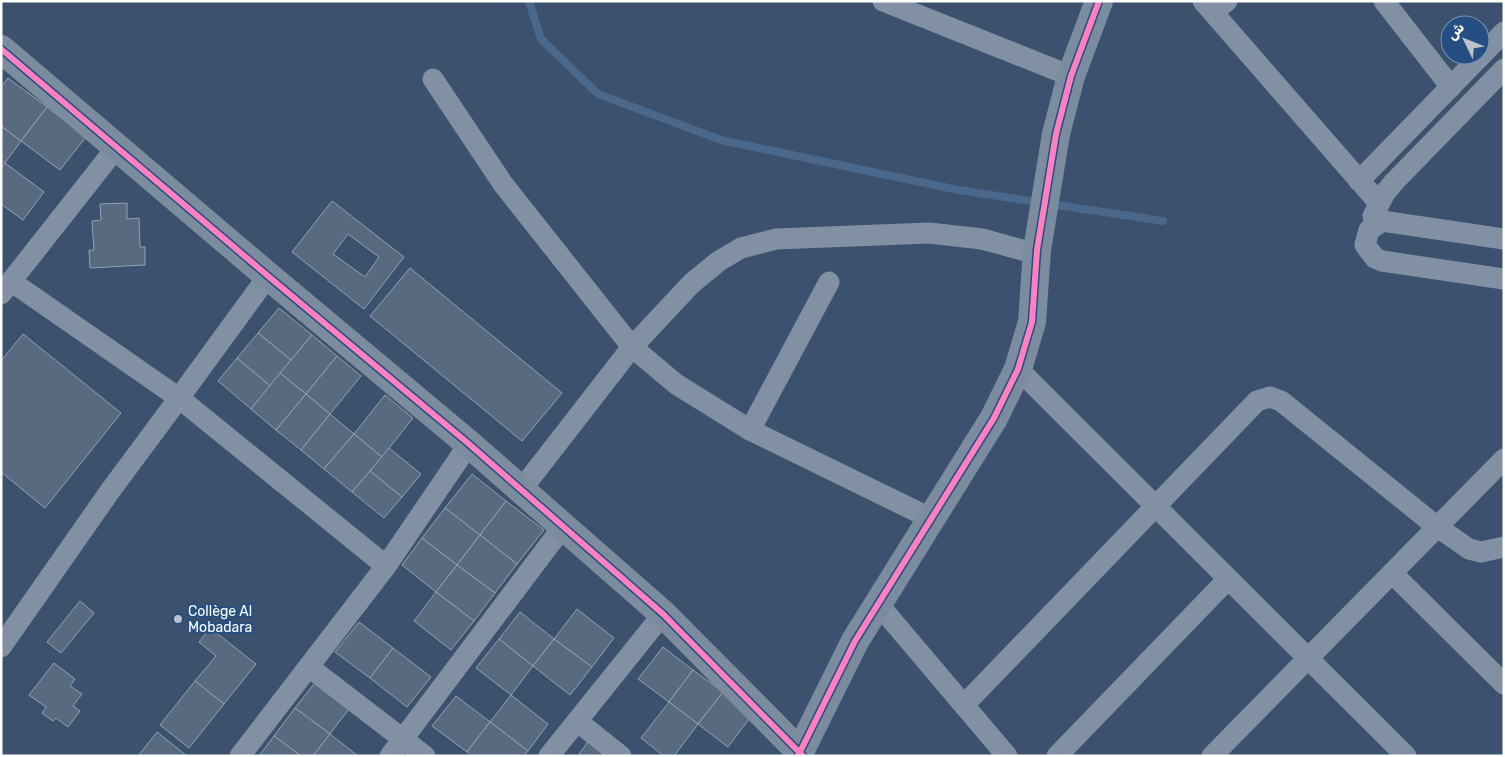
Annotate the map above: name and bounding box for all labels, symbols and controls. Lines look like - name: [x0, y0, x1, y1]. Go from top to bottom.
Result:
- north arrow: [1440, 15, 1490, 65]
- text: ش: [1444, 19, 1468, 44]
- place label: Collège Al Mobadara: [188, 603, 252, 636]
- marker: Collège Al Mobadara: [172, 613, 184, 625]

